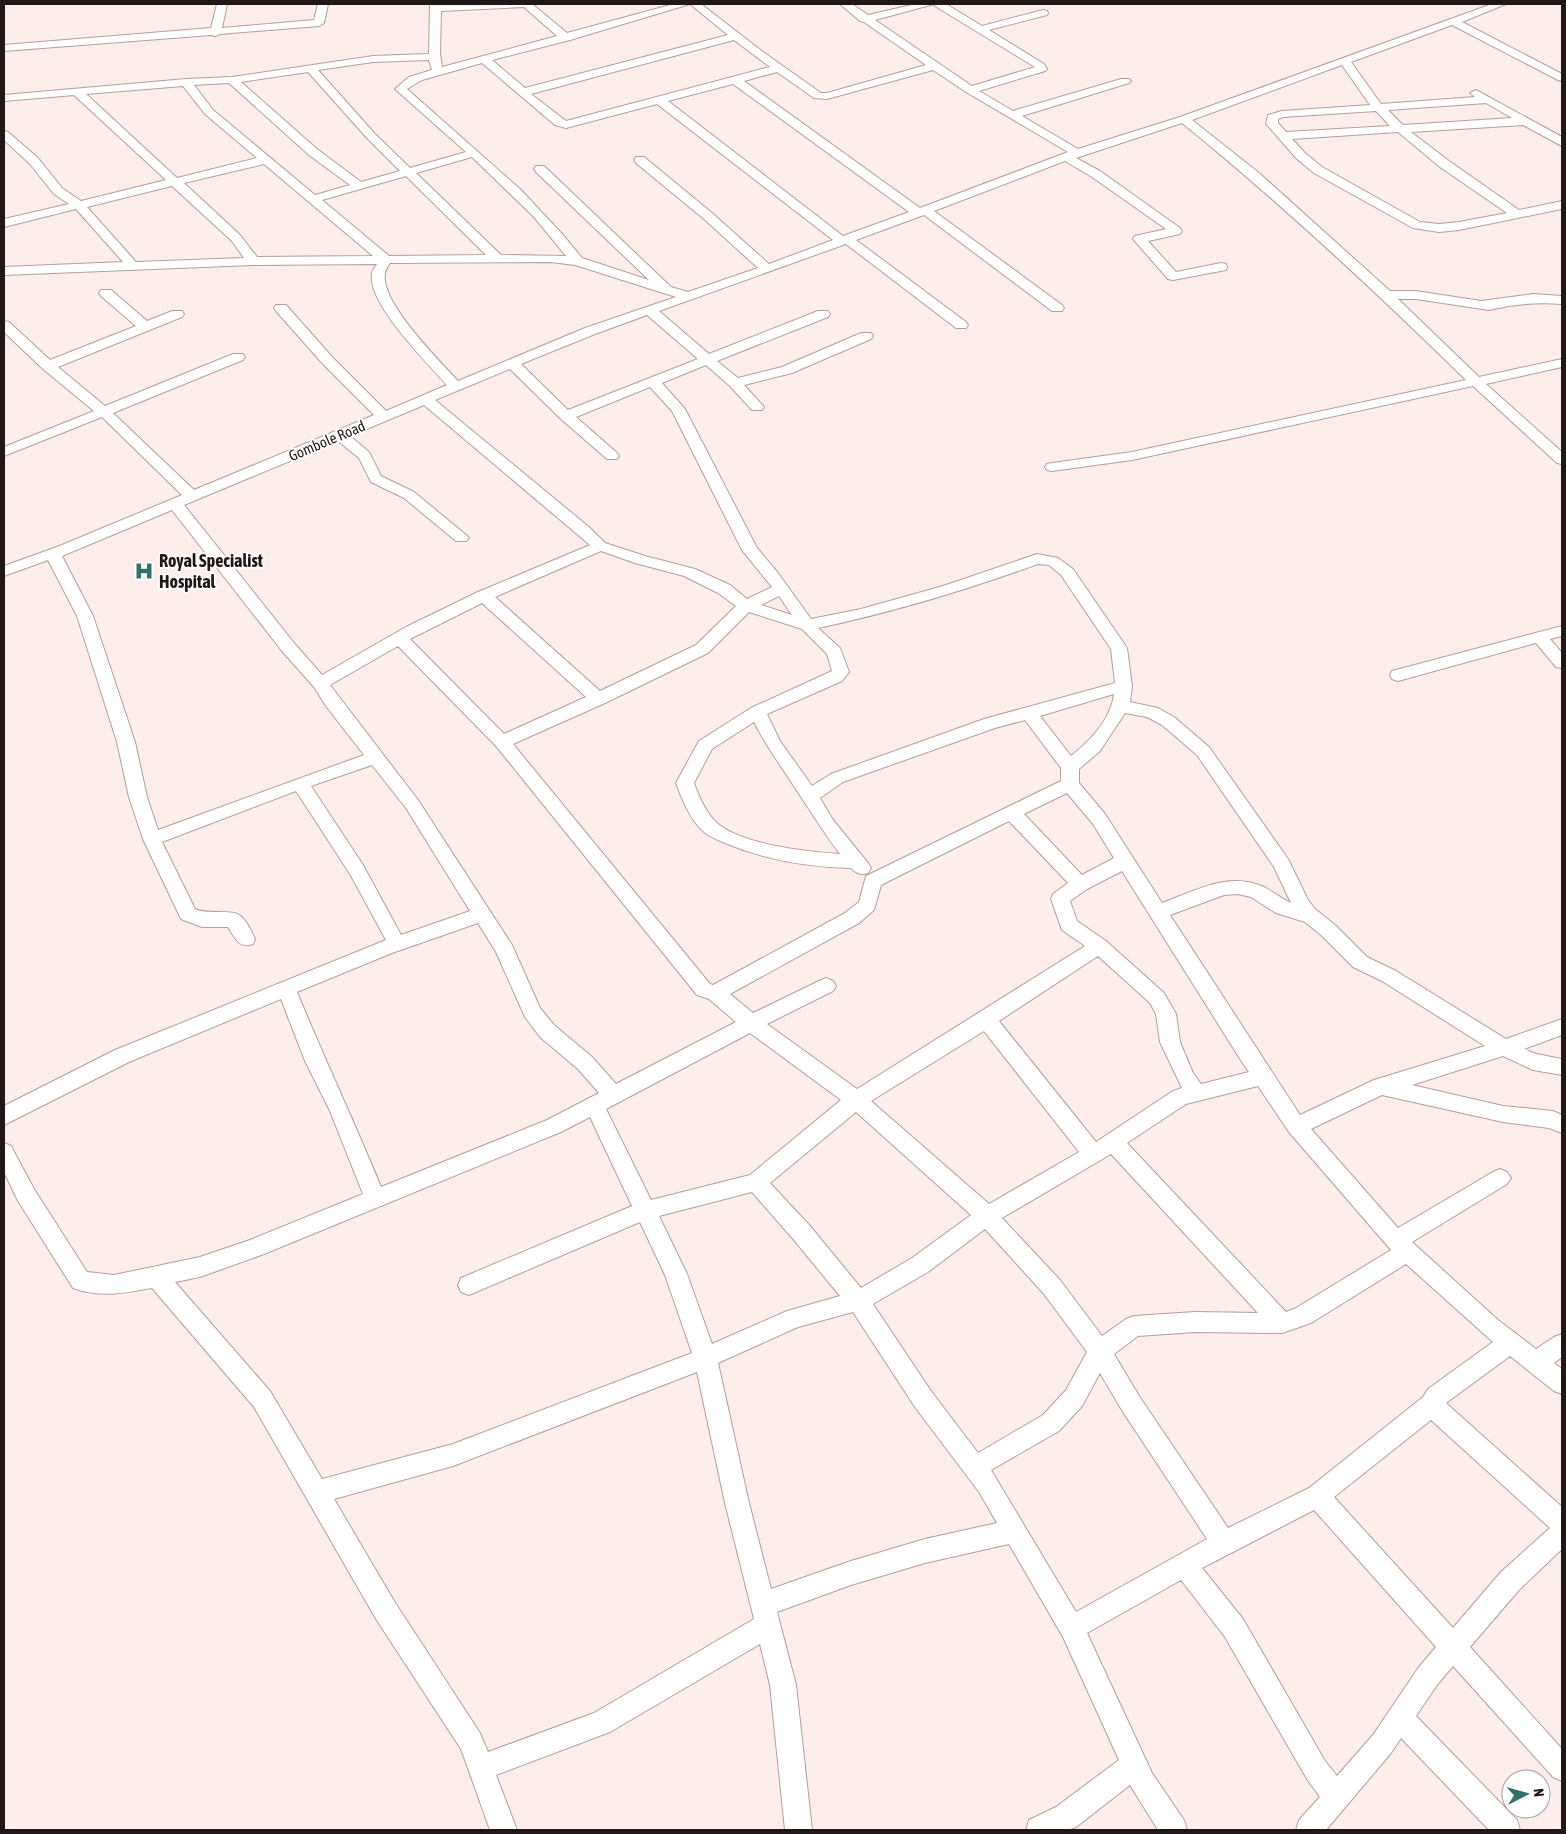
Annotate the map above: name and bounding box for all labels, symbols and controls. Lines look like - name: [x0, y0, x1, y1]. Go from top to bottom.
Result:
- street label: Gombole Road: [286, 417, 368, 464]
- place label: Royal Specialist Hospital: [159, 550, 264, 592]
- hospital icon: Royal Specialist Hospital: [133, 560, 155, 582]
- north arrow: [1501, 1769, 1551, 1819]
- text: N: [1531, 1788, 1547, 1798]

